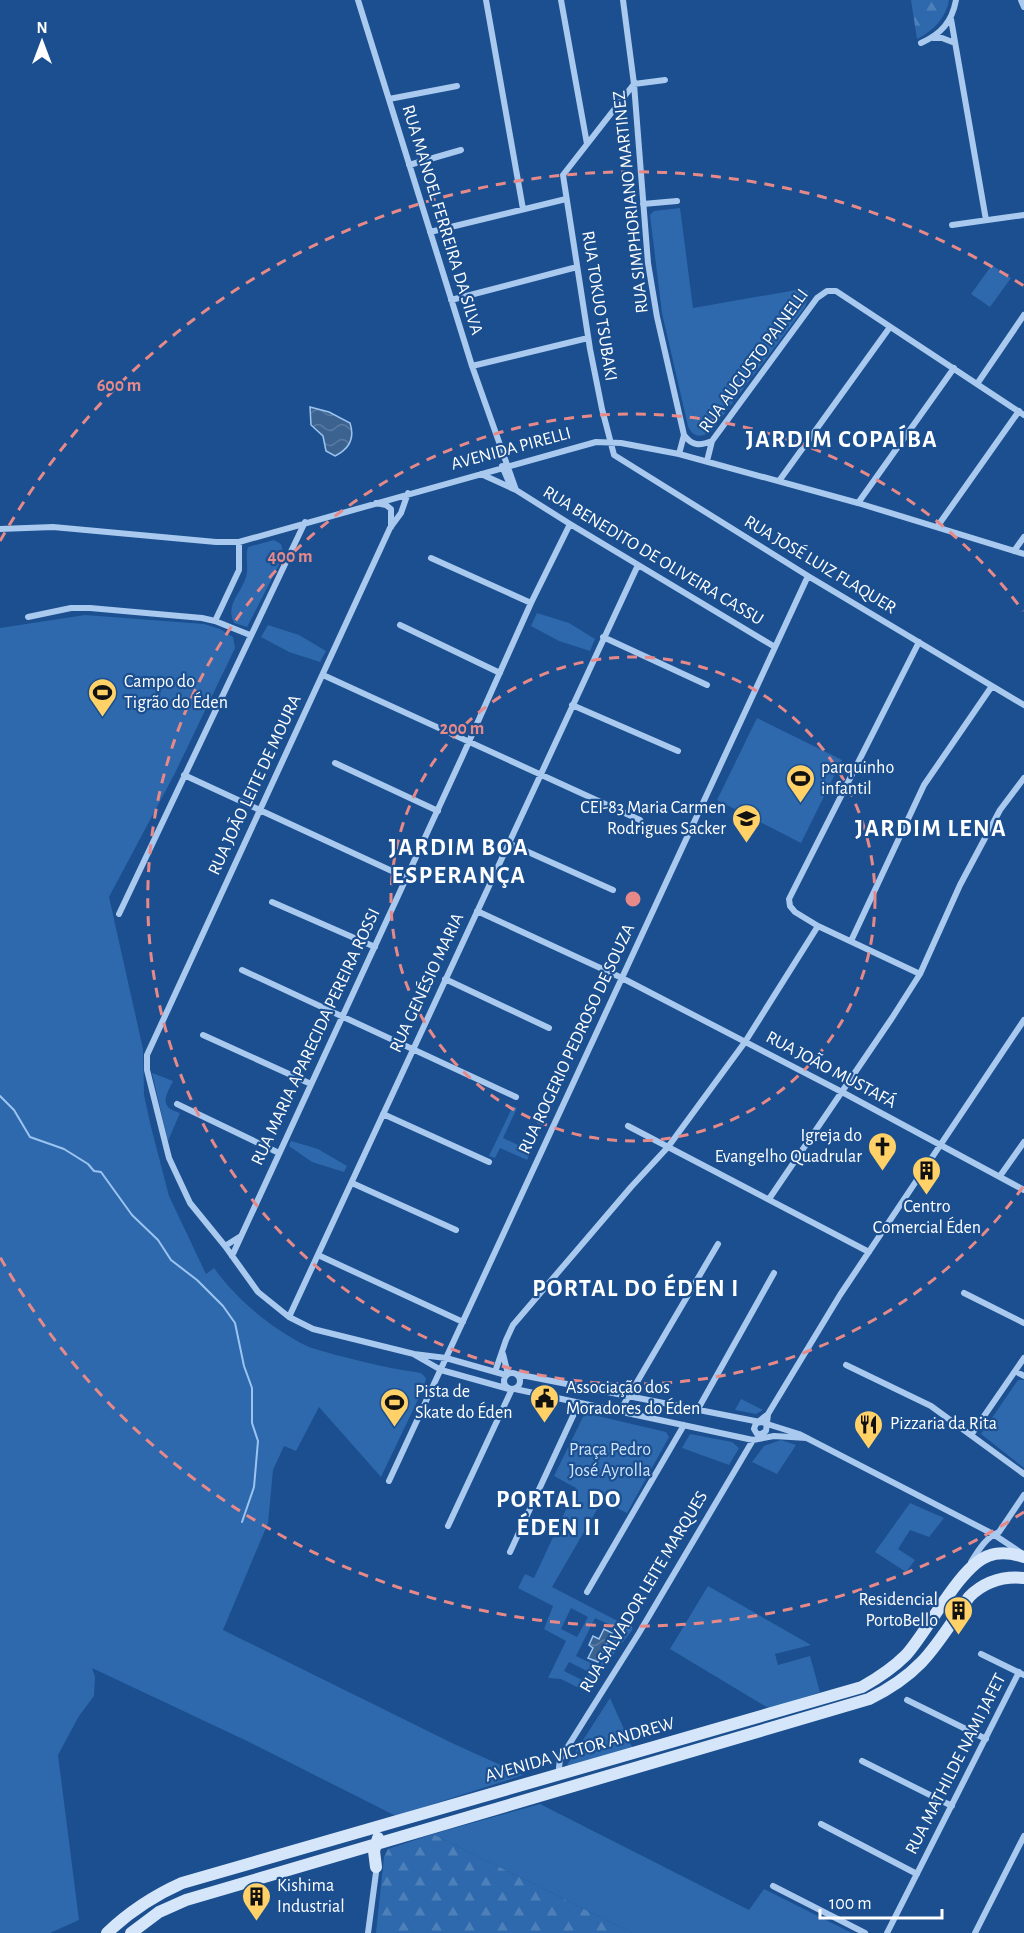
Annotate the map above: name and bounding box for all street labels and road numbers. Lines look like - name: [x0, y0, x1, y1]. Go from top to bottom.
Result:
- street label: RUA SIMPHORIANO MARTINEZ: [610, 90, 652, 314]
- street label: RUA MANOEL FERREIRA DA SILVA: [398, 103, 486, 338]
- street label: RUA TOKUO TSUBAKI: [578, 230, 620, 382]
- street label: RUA AUGUSTO PAINELLI: [696, 286, 812, 436]
- street label: AVENIDA PIRELLI: [449, 424, 573, 474]
- street label: RUA BENEDITO DE OLIVEIRA CASSU: [540, 483, 766, 629]
- street label: RUA JOSÉ LUIZ FLAQUER: [741, 510, 901, 617]
- street label: RUA JOÃO LEITE DE MOURA: [203, 690, 305, 878]
- street label: RUA MARIA APARECIDA PEREIRA ROSSI: [248, 906, 384, 1168]
- street label: RUA GENÉSIO MARIA: [384, 909, 467, 1056]
- street label: RUA ROGERIO PEDROSO DE SOUZA: [516, 921, 639, 1157]
- street label: RUA JOÃO MUSTAFÁ: [763, 1025, 901, 1112]
- street label: RUA SALVADOR LEITE MARQUES: [577, 1488, 711, 1696]
- street label: RUA MATHILDE NAMI JAFET: [903, 1671, 1010, 1857]
- street label: AVENIDA VICTOR ANDREW: [483, 1714, 677, 1786]

